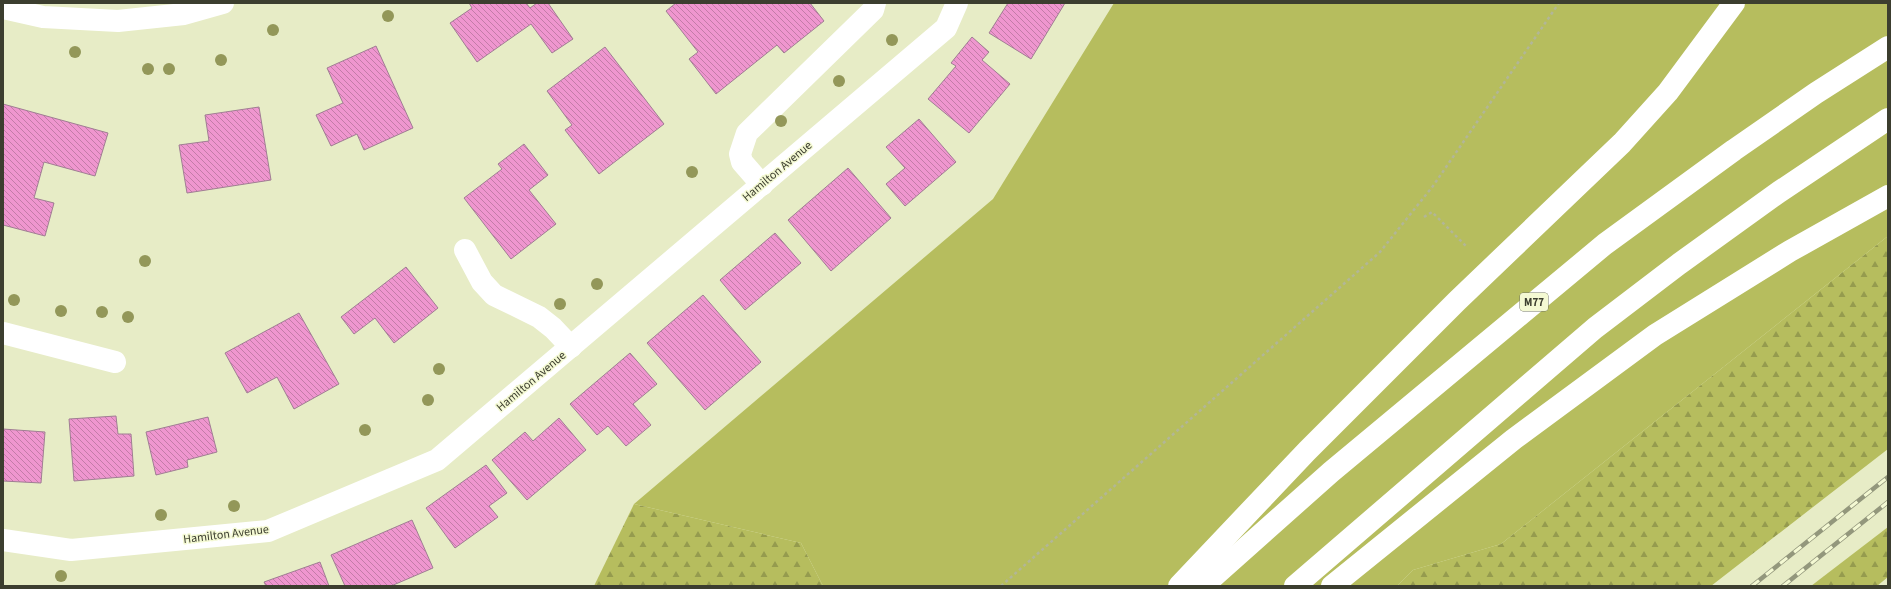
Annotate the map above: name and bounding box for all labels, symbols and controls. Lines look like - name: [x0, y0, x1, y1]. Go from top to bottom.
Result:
- street label: Hamilton Avenue: [739, 137, 816, 206]
- road number: M77: [1520, 293, 1548, 311]
- street label: Hamilton Avenue: [493, 347, 570, 416]
- street label: Hamilton Avenue: [182, 521, 270, 548]

